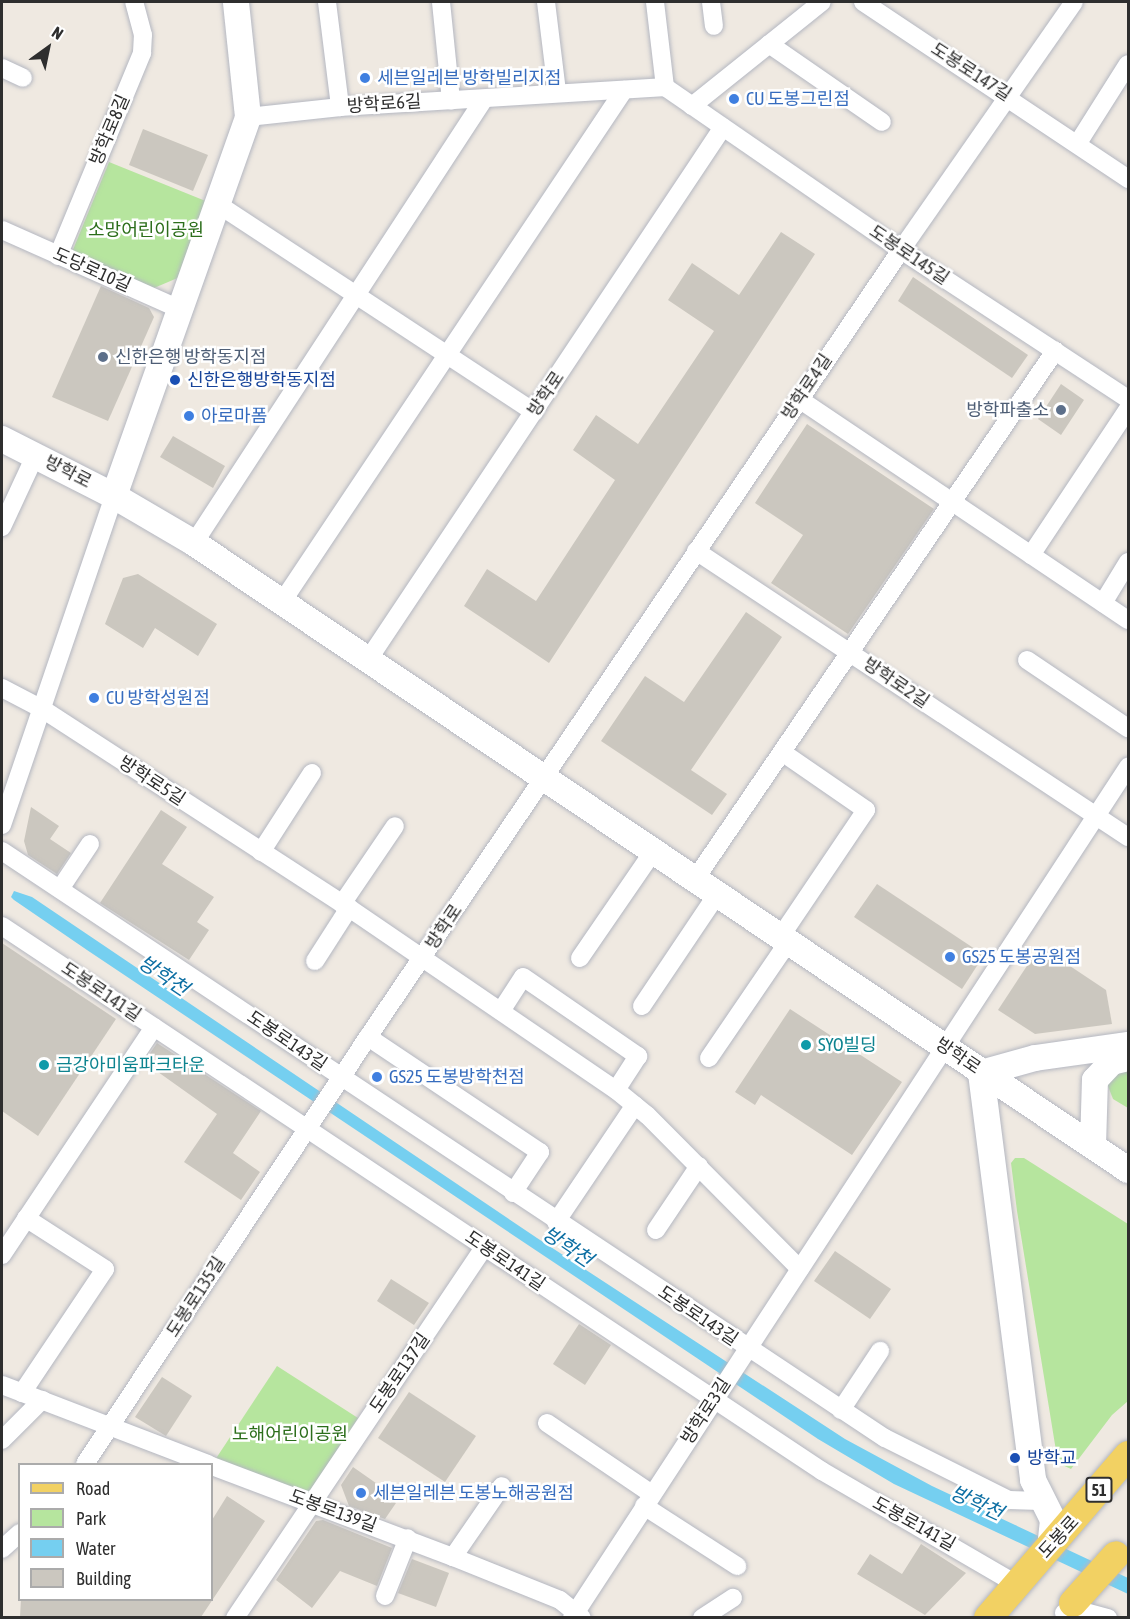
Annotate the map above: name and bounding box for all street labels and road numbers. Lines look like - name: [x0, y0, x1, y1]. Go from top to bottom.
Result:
- street label: 도봉로147길: [927, 38, 1015, 106]
- street label: 방학로8길: [85, 91, 135, 169]
- street label: 방학로6길: [346, 91, 422, 117]
- street label: 도봉로145길: [865, 220, 953, 290]
- street label: 도당로10길: [50, 243, 134, 297]
- street label: 방학로4길: [777, 350, 837, 424]
- street label: 방학로: [523, 367, 569, 421]
- street label: 방학로: [41, 451, 95, 493]
- street label: 방학로2길: [859, 653, 933, 713]
- street label: 방학로5길: [115, 752, 189, 810]
- street label: 방학로: [421, 900, 467, 954]
- street label: 도봉로141길: [57, 957, 145, 1027]
- street label: 도봉로143길: [243, 1006, 331, 1076]
- street label: 방학로: [931, 1033, 985, 1079]
- street label: 도봉로141길: [461, 1226, 549, 1296]
- street label: 도봉로135길: [162, 1253, 230, 1341]
- street label: 도봉로143길: [654, 1281, 742, 1351]
- street label: 도봉로137길: [365, 1329, 435, 1417]
- street label: 방학로3길: [677, 1374, 735, 1448]
- road number: 51: [1084, 1477, 1114, 1503]
- street label: 도봉로139길: [286, 1485, 380, 1537]
- street label: 도봉로141길: [869, 1492, 959, 1556]
- street label: 도봉로: [1034, 1511, 1084, 1563]

